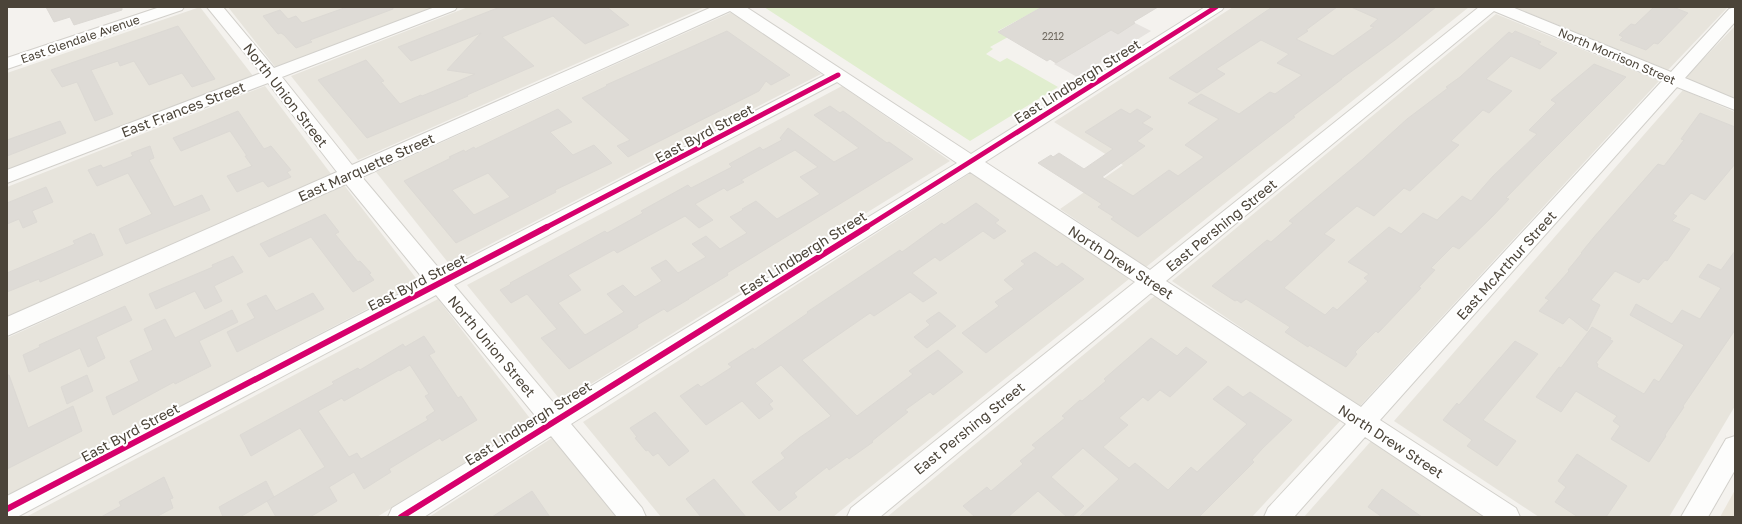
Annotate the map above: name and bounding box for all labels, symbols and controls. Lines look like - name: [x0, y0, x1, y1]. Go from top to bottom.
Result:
- street label: East Glendale Avenue: [19, 12, 142, 66]
- street label: North Morrison Street: [1556, 24, 1678, 88]
- house number: 2212: [1042, 30, 1064, 42]
- street label: East Lindbergh Street: [1011, 35, 1143, 127]
- street label: North Union Street: [240, 40, 332, 150]
- street label: East Frances Street: [119, 78, 247, 140]
- street label: East Byrd Street: [652, 100, 756, 166]
- street label: East Marquette Street: [295, 129, 437, 205]
- street label: East Pershing Street: [1162, 175, 1280, 275]
- street label: East Lindbergh Street: [737, 207, 869, 299]
- street label: East McArthur Street: [1453, 207, 1559, 323]
- street label: North Drew Street: [1065, 222, 1177, 302]
- street label: East Byrd Street: [365, 250, 469, 314]
- street label: North Union Street: [445, 292, 539, 400]
- street label: East Lindbergh Street: [462, 377, 594, 469]
- street label: East Pershing Street: [910, 378, 1028, 478]
- street label: East Byrd Street: [78, 399, 182, 465]
- street label: North Drew Street: [1335, 401, 1447, 481]

